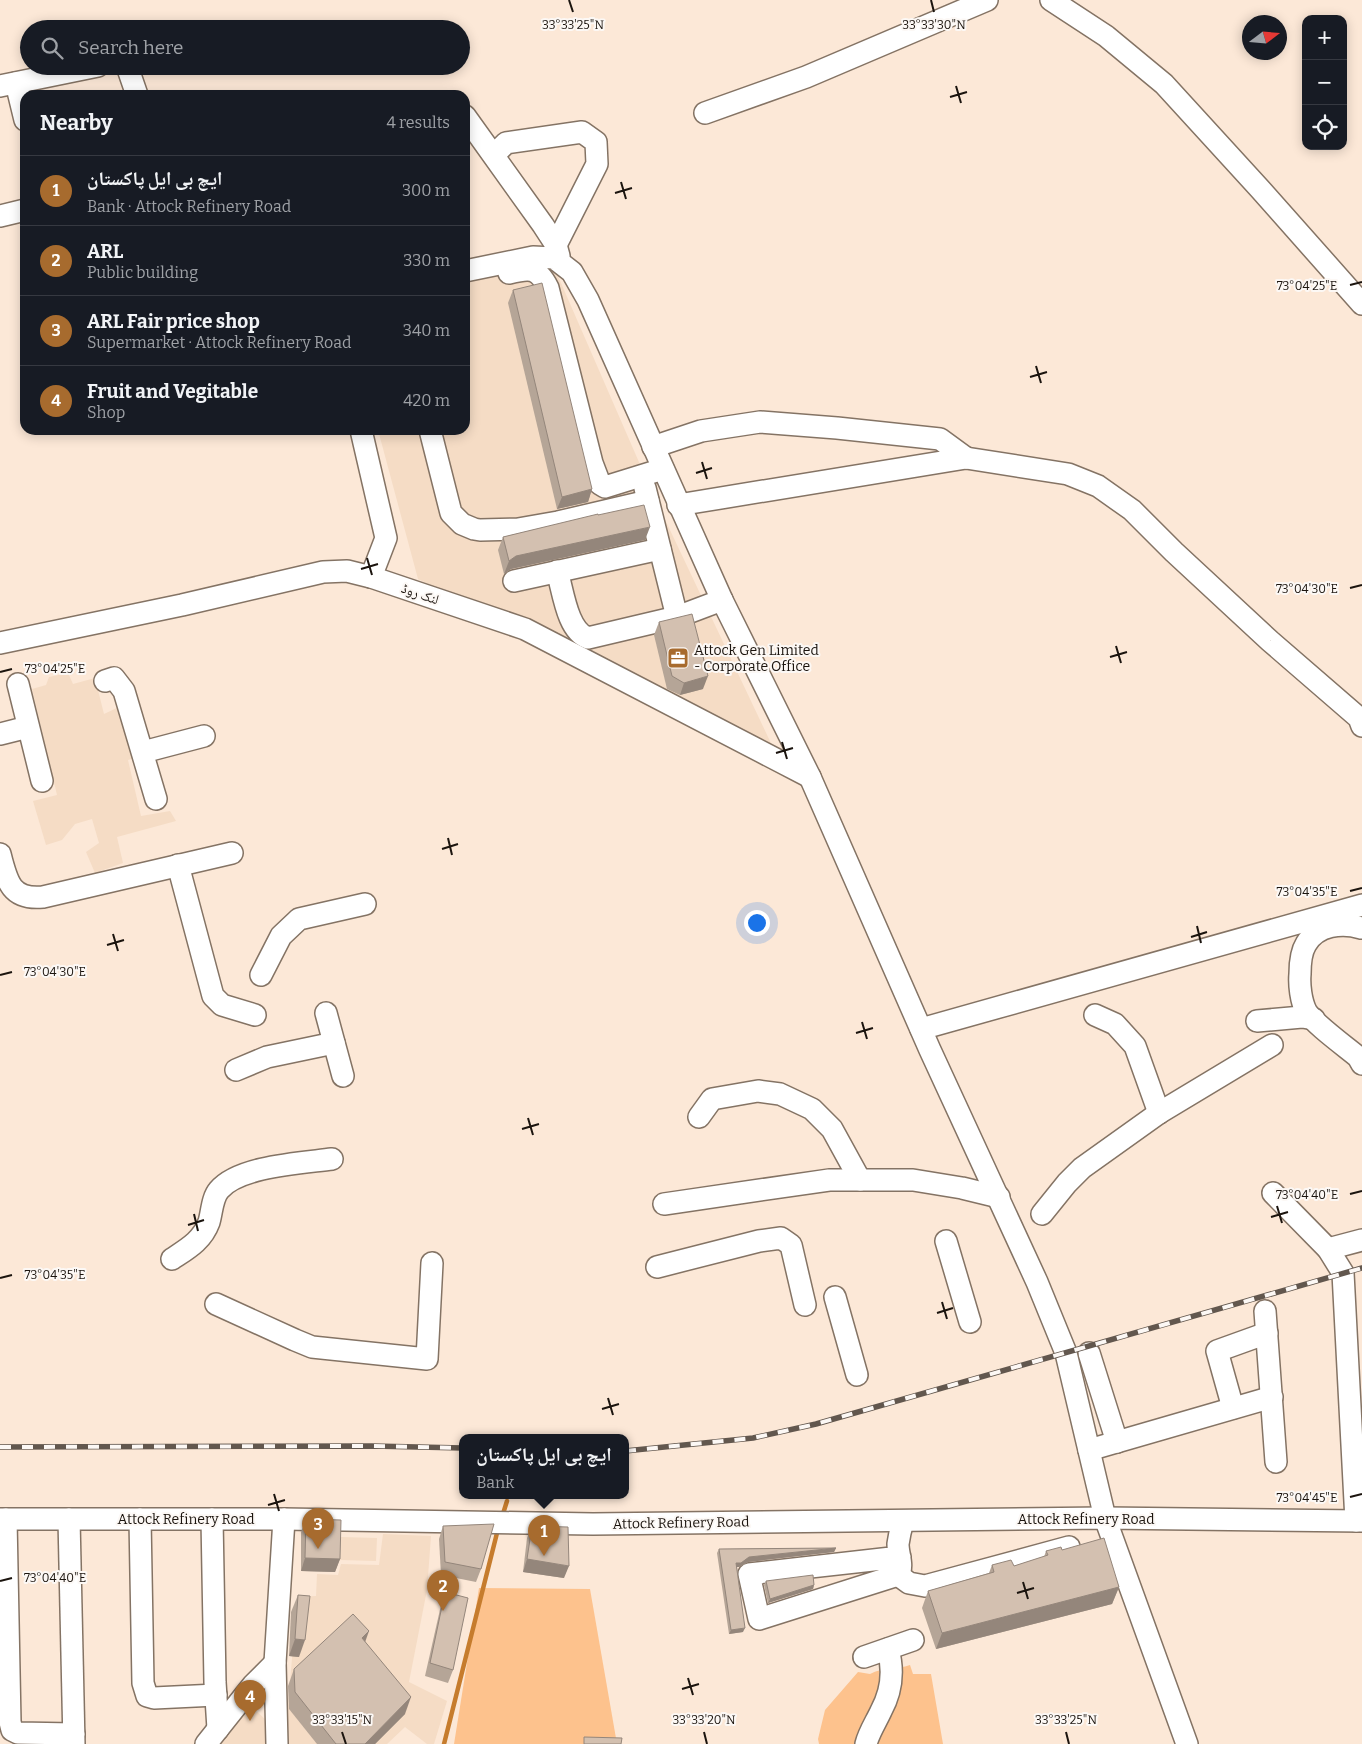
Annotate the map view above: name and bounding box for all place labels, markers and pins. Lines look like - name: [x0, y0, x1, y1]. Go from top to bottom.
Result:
- place label: Attock Gen Limited - Corporate Office: [694, 642, 819, 675]
- office icon: Attock Gen Limited - Corporate Office: [666, 646, 690, 670]
- pin: 3: [302, 1508, 334, 1549]
- pin: 1: [528, 1515, 560, 1556]
- pin: 2: [427, 1570, 459, 1611]
- pin: 4: [234, 1680, 266, 1721]

